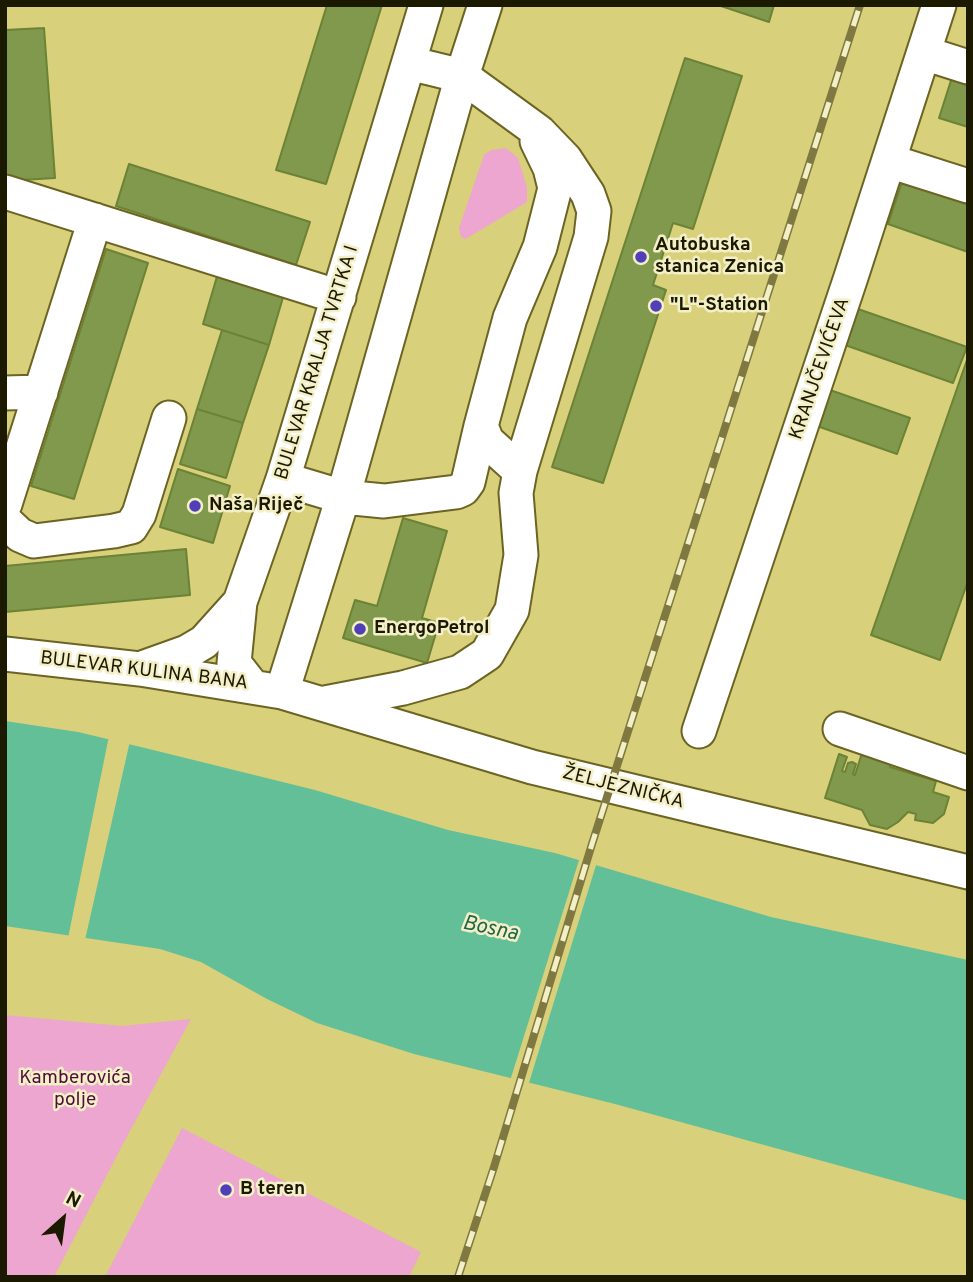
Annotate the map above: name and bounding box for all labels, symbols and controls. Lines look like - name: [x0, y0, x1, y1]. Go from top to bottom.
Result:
- place label: Autobuska stanica Zenica: [655, 235, 784, 279]
- street label: BULEVAR KRALJA TVRTKA I: [271, 243, 365, 483]
- marker: Autobuska stanica Zenica: [633, 249, 649, 265]
- place label: "L"-Station: [670, 295, 769, 317]
- street label: KRANJČEVIĆEVA: [786, 295, 856, 443]
- marker: "L"-Station: [648, 298, 664, 314]
- place label: Naša Riječ: [209, 495, 303, 517]
- marker: Naša Riječ: [187, 498, 203, 514]
- place label: EnergoPetrol: [374, 618, 490, 640]
- marker: EnergoPetrol: [352, 621, 368, 637]
- street label: BULEVAR KULINA BANA: [39, 648, 249, 696]
- street label: ŽELJEZNIČKA: [560, 763, 686, 815]
- water label: Bosna: [460, 912, 520, 948]
- park label: Kamberovića polje: [19, 1068, 131, 1112]
- place label: B teren: [240, 1179, 305, 1201]
- marker: B teren: [218, 1182, 234, 1198]
- north arrow: [28, 1184, 98, 1254]
- text: N: [61, 1187, 85, 1214]

